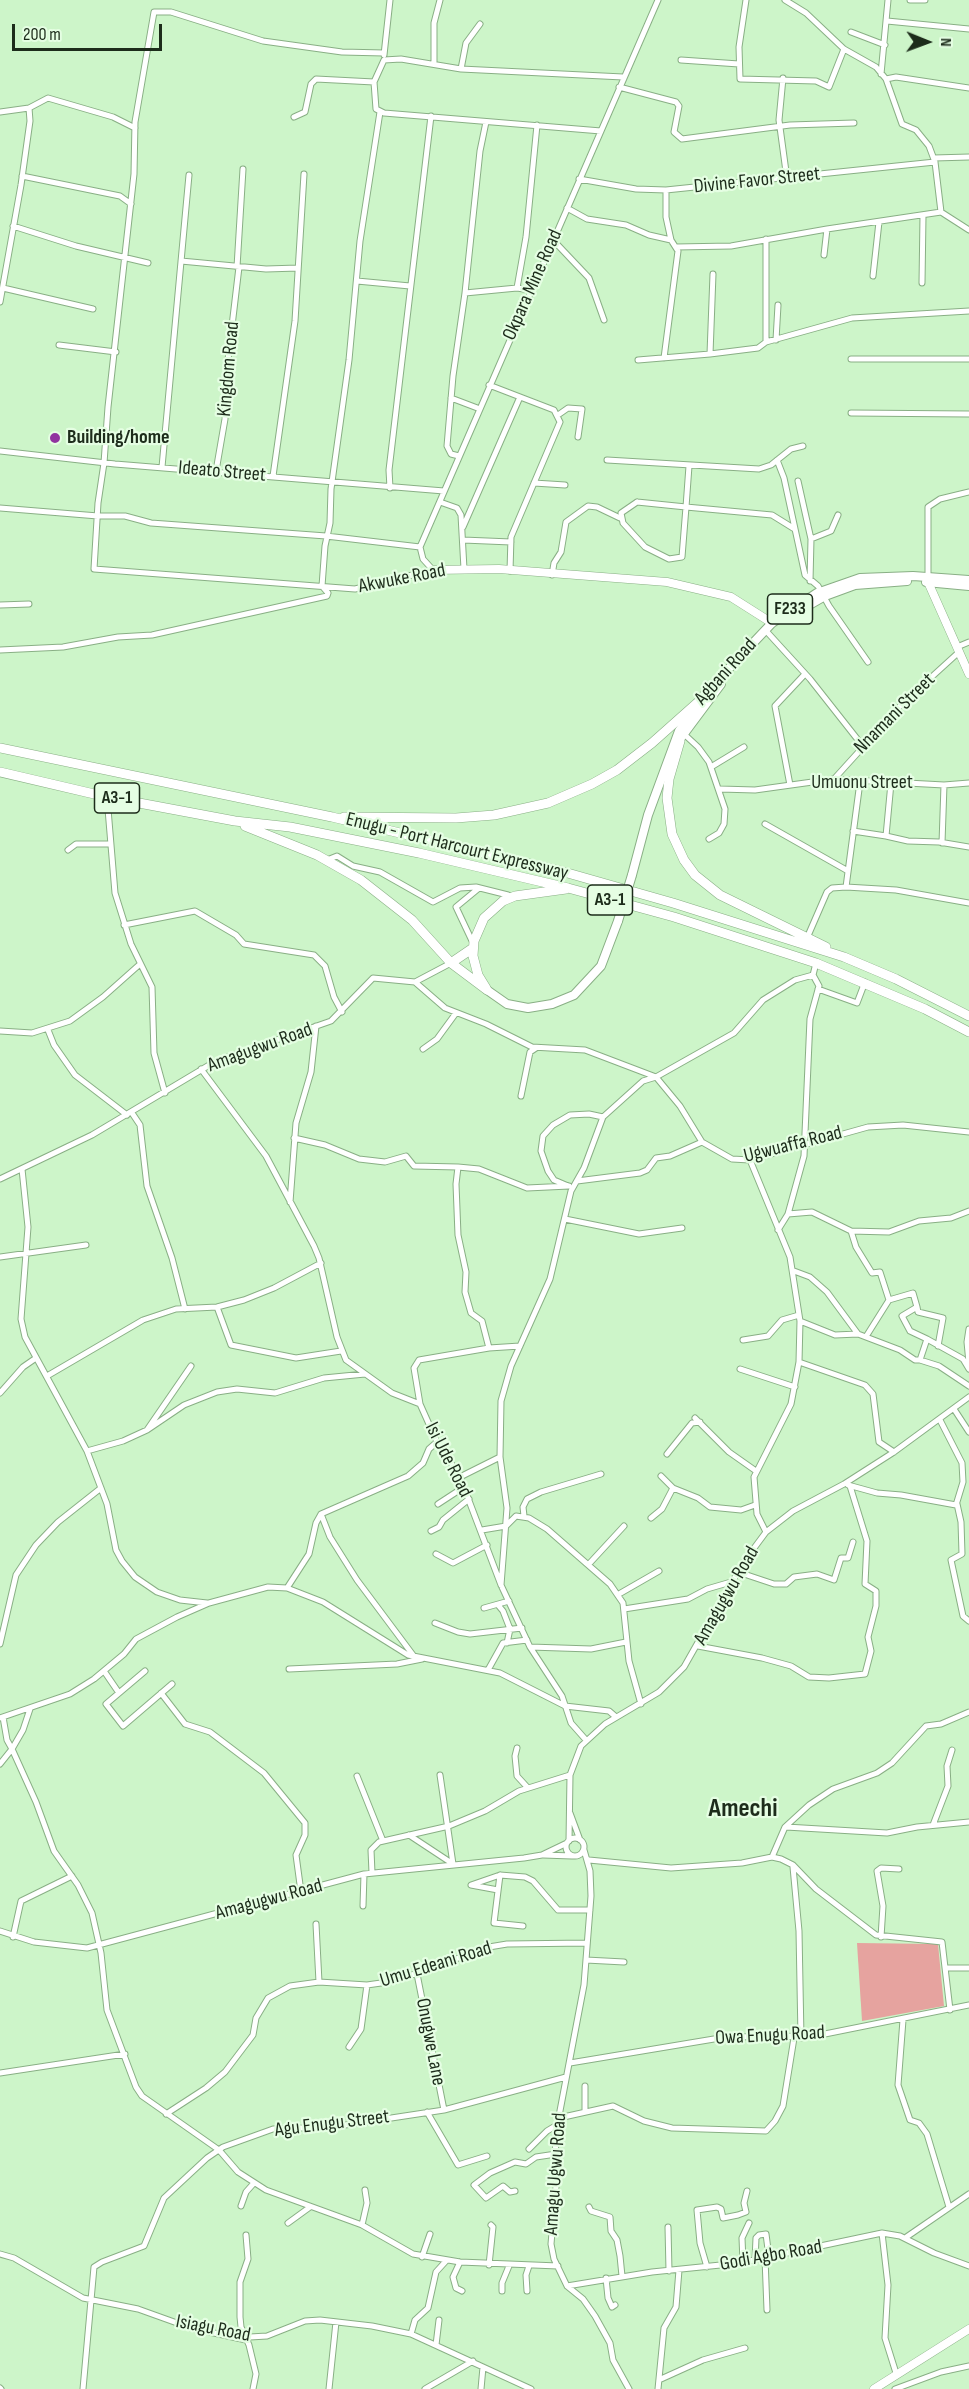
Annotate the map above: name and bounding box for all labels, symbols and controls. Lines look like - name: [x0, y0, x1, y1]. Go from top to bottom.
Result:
- scale bar: [15, 12, 165, 50]
- north arrow: [897, 12, 957, 72]
- text: 200 m: [23, 24, 61, 45]
- text: N: [936, 38, 955, 47]
- street label: Divine Favor Street: [693, 162, 821, 200]
- street label: Okpara Mine Road: [498, 226, 568, 344]
- street label: Kingdom Road: [213, 321, 245, 417]
- place label: Building/home: [67, 426, 169, 450]
- marker: Building/home: [48, 431, 62, 445]
- street label: Ideato Street: [177, 456, 267, 488]
- street label: Akwuke Road: [357, 559, 447, 599]
- road number: F233: [768, 594, 812, 624]
- street label: Agbani Road: [690, 634, 762, 710]
- street label: Nnamani Street: [850, 669, 940, 759]
- street label: Umuonu Street: [811, 771, 913, 795]
- road number: A3-1: [94, 783, 140, 813]
- street label: Enugu - Port Harcourt Expressway: [343, 808, 571, 886]
- road number: A3-1: [588, 885, 632, 915]
- street label: Amagugwu Road: [204, 1018, 316, 1078]
- street label: Ugwuaffa Road: [741, 1121, 845, 1169]
- street label: Isi Ude Road: [419, 1419, 477, 1501]
- street label: Amagugwu Road: [689, 1542, 765, 1650]
- district label: Amechi: [709, 1793, 777, 1825]
- street label: Amagugwu Road: [213, 1874, 325, 1926]
- street label: Umu Edeani Road: [377, 1937, 495, 1993]
- street label: Onugwe Lane: [410, 1996, 450, 2088]
- street label: Owa Enugu Road: [715, 2021, 825, 2051]
- street label: Agu Enugu Street: [273, 2105, 391, 2143]
- street label: Amagu Ugwu Road: [540, 2112, 572, 2236]
- street label: Godi Agbo Road: [718, 2235, 824, 2277]
- street label: Isiagu Road: [174, 2310, 252, 2348]

